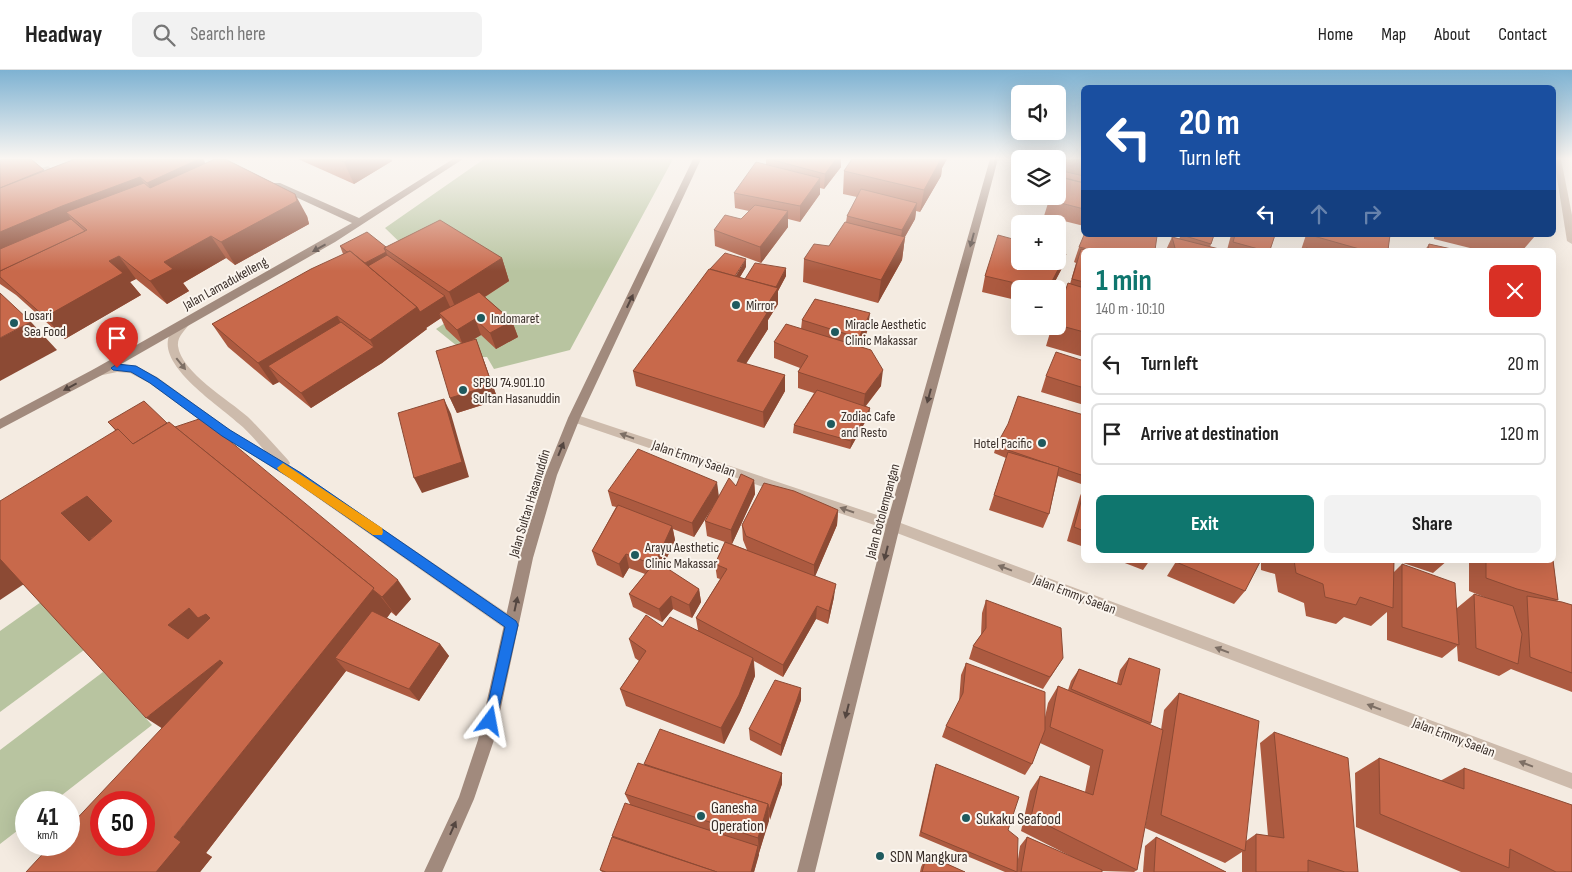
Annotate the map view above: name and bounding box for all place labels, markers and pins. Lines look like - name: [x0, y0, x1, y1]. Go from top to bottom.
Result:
- place label: Mirror: [746, 297, 775, 314]
- marker: Mirror: [730, 299, 742, 311]
- place label: Losari Sea Food: [24, 307, 66, 340]
- place label: Indomaret: [491, 310, 540, 327]
- marker: Indomaret: [475, 312, 487, 324]
- place label: Miracle Aesthetic Clinic Makassar: [845, 316, 926, 349]
- marker: Losari Sea Food: [8, 317, 20, 329]
- pin: [96, 317, 138, 368]
- marker: Miracle Aesthetic Clinic Makassar: [829, 326, 841, 338]
- place label: SPBU 74.901.10 Sultan Hasanuddin: [473, 374, 560, 407]
- marker: SPBU 74.901.10 Sultan Hasanuddin: [457, 384, 469, 396]
- place label: Zodiac Cafe and Resto: [841, 408, 895, 441]
- marker: Zodiac Cafe and Resto: [825, 418, 837, 430]
- place label: Hotel Pacific: [973, 435, 1032, 452]
- marker: Hotel Pacific: [1036, 437, 1048, 449]
- place label: Arayu Aesthetic Clinic Makassar: [644, 539, 719, 572]
- marker: Arayu Aesthetic Clinic Makassar: [629, 549, 641, 561]
- place label: Ganesha Operation: [711, 799, 764, 836]
- marker: Ganesha Operation: [695, 810, 707, 822]
- place label: Sukaku Seafood: [976, 810, 1061, 829]
- marker: Sukaku Seafood: [960, 812, 972, 824]
- place label: SDN Mangkura: [890, 848, 968, 867]
- marker: SDN Mangkura: [874, 850, 886, 862]

